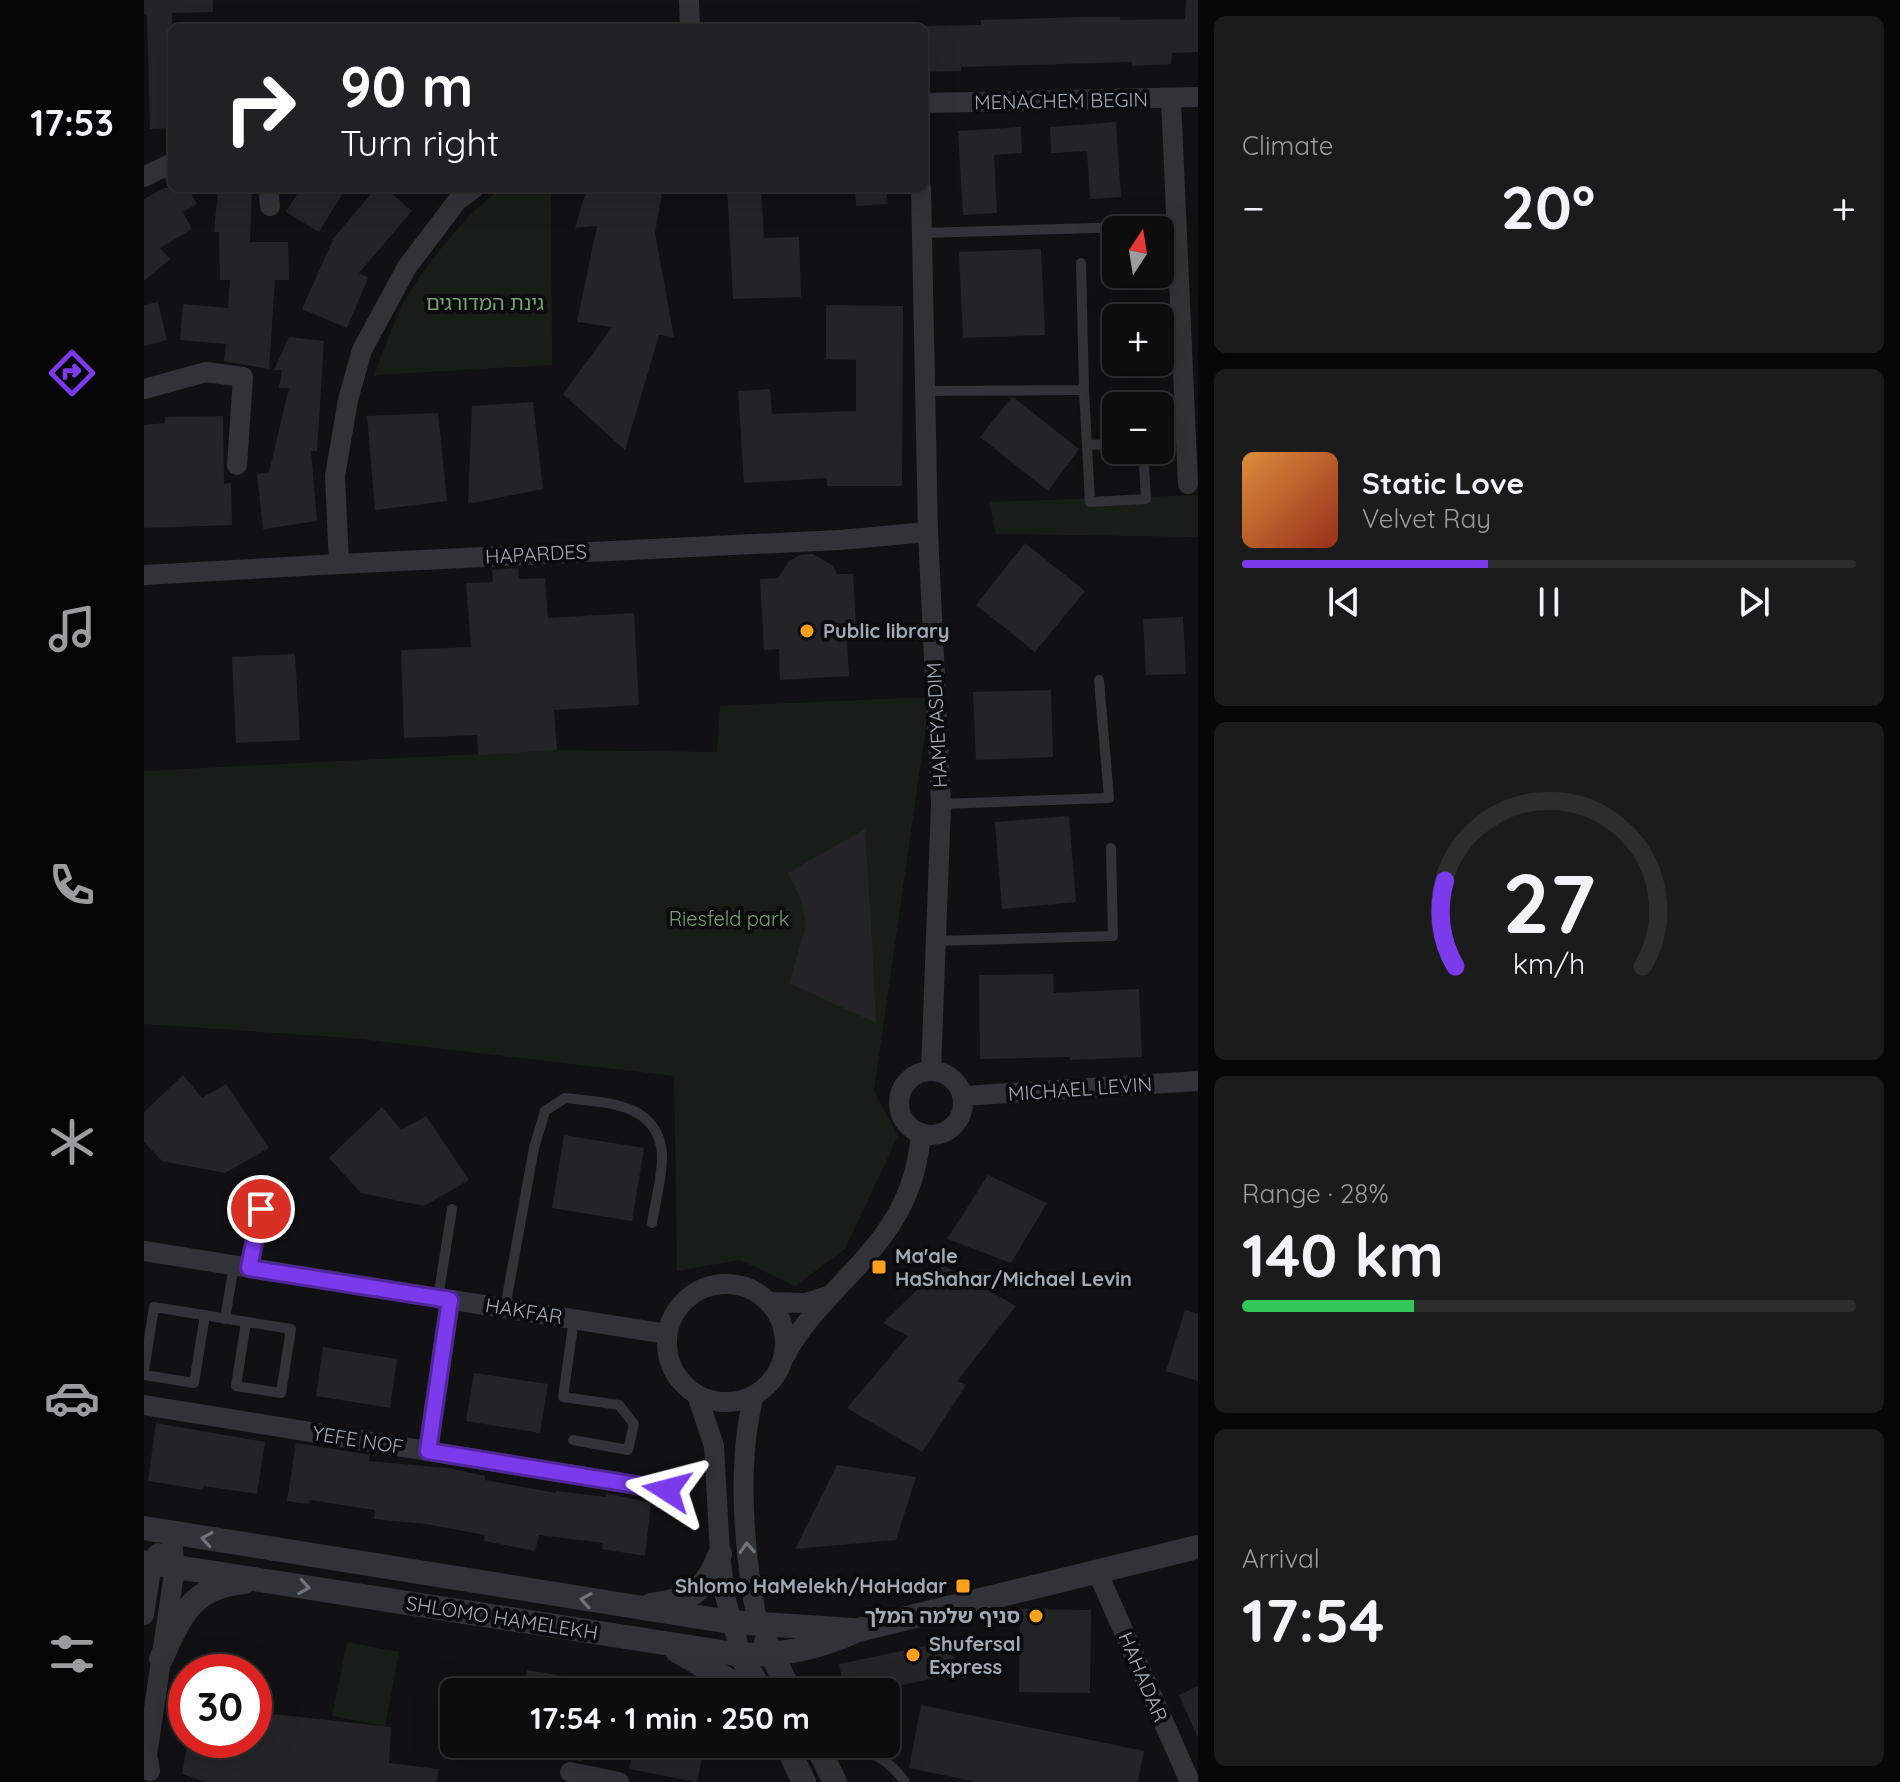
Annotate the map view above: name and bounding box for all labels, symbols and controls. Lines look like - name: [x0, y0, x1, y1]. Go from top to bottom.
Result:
- text: 90 m: [340, 51, 474, 121]
- icon: right: [208, 56, 312, 160]
- street label: MENACHEM BEGIN: [974, 86, 1148, 115]
- text: 17:53: [30, 100, 114, 145]
- text: Turn right: [340, 120, 499, 165]
- text: Climate: [1242, 129, 1333, 162]
- text: 20°: [1501, 169, 1595, 244]
- text: −: [1242, 180, 1265, 235]
- text: +: [1831, 180, 1856, 235]
- north arrow: [1102, 216, 1174, 288]
- map controls: [1102, 216, 1174, 464]
- park label: גינת המדורגים: [426, 290, 545, 315]
- button: +: [1102, 304, 1174, 376]
- icon: directions: [44, 345, 100, 401]
- button: −: [1102, 392, 1174, 464]
- text: Static Love: [1362, 464, 1524, 502]
- text: Velvet Ray: [1362, 502, 1491, 535]
- street label: HAPARDES: [484, 538, 587, 569]
- icon: previous: [1322, 580, 1366, 624]
- icon: pause: [1527, 580, 1571, 624]
- icon: next: [1732, 580, 1776, 624]
- icon: music: [44, 601, 100, 657]
- place label: Public library: [823, 618, 949, 643]
- marker: Public library: [798, 622, 816, 640]
- street label: HAMEYASDIM: [921, 662, 952, 788]
- text: 27: [1502, 850, 1596, 954]
- icon: phone: [44, 857, 100, 913]
- park label: Riesfeld park: [669, 906, 789, 931]
- text: km/h: [1513, 945, 1585, 981]
- street label: MICHAEL LEVIN: [1007, 1071, 1153, 1106]
- icon: climate: [44, 1114, 100, 1170]
- pin: [227, 1175, 295, 1243]
- text: Range · 28%: [1242, 1177, 1389, 1210]
- icon: arrive: [239, 1187, 283, 1231]
- text: 140 km: [1242, 1217, 1444, 1292]
- place label: Ma'ale HaShahar/Michael Levin: [895, 1243, 1132, 1291]
- marker: Ma'ale HaShahar/Michael Levin: [870, 1258, 888, 1276]
- street label: HAKFAR: [484, 1292, 564, 1329]
- icon: car: [44, 1370, 100, 1426]
- street label: YEFE NOF: [311, 1420, 405, 1459]
- position arrow: [625, 1448, 709, 1532]
- one-way arrow: [200, 1531, 214, 1548]
- one-way arrow: [739, 1541, 756, 1554]
- text: Arrival: [1242, 1542, 1320, 1575]
- place label: Shlomo HaMelekh/HaHadar: [675, 1573, 947, 1598]
- marker: Shlomo HaMelekh/HaHadar: [954, 1577, 972, 1595]
- one-way arrow: [297, 1578, 311, 1595]
- text: 17:54: [1242, 1582, 1385, 1657]
- street label: SHLOMO HAMELEKH: [404, 1590, 600, 1645]
- one-way arrow: [579, 1592, 593, 1609]
- place label: סניף שלמה המלך: [865, 1603, 1020, 1628]
- marker: סניף שלמה המלך: [1027, 1607, 1045, 1625]
- icon: filters: [44, 1626, 100, 1682]
- street label: HAHADAR: [1113, 1628, 1174, 1726]
- place label: Shufersal Express: [929, 1631, 1021, 1679]
- marker: Shufersal Express: [904, 1646, 922, 1664]
- speed limit sign: 30: [168, 1654, 272, 1758]
- text: 17:54 · 1 min · 250 m: [530, 1699, 810, 1737]

